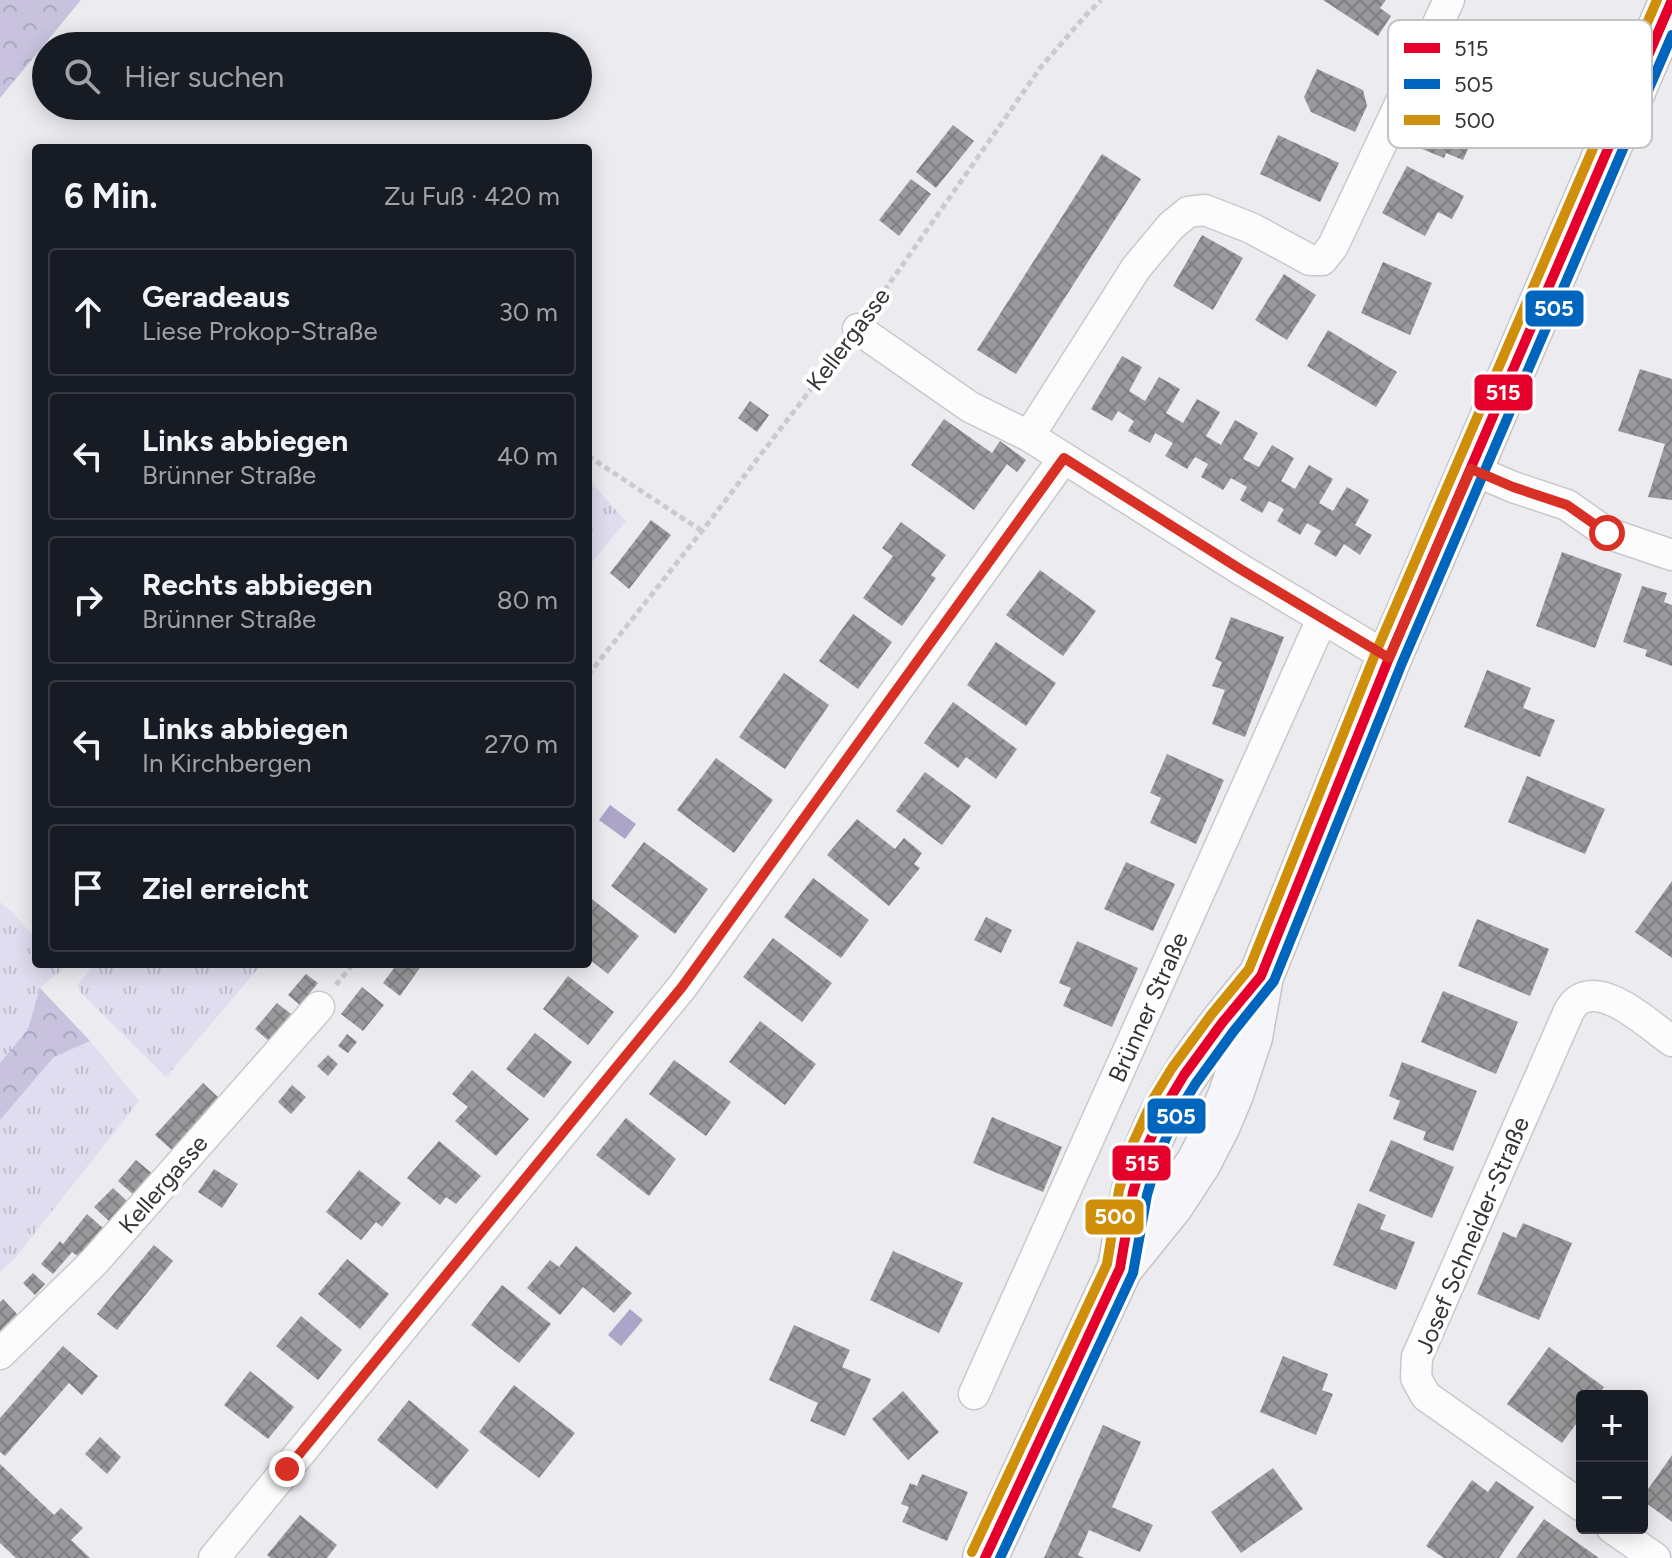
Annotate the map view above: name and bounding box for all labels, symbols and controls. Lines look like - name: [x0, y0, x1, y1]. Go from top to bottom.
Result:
- legend: [1388, 20, 1652, 148]
- search box: [32, 32, 592, 120]
- text: 515: [1454, 35, 1488, 62]
- icon: search: [60, 54, 104, 98]
- text: Hier suchen: [124, 58, 284, 95]
- text: 505: [1454, 71, 1493, 98]
- text: 500: [1454, 107, 1495, 134]
- text: 6 Min.: [64, 176, 158, 217]
- text: Zu Fuß · 420 m: [384, 180, 560, 212]
- text: Geradeaus: [142, 278, 290, 315]
- street label: Kellergasse: [800, 282, 896, 396]
- line badge: 505: [1524, 289, 1585, 328]
- icon: ahead: [66, 290, 110, 334]
- text: 505: [1534, 295, 1574, 322]
- text: 30 m: [499, 296, 558, 328]
- text: Liese Prokop-Straße: [142, 315, 378, 347]
- line badge: 515: [1473, 373, 1534, 412]
- text: 515: [1486, 379, 1520, 406]
- text: Links abbiegen: [142, 422, 348, 459]
- icon: left: [66, 434, 110, 478]
- text: 40 m: [497, 440, 558, 472]
- text: Brünner Straße: [142, 459, 316, 491]
- route start: [1589, 515, 1625, 551]
- text: Rechts abbiegen: [142, 566, 373, 603]
- icon: right: [66, 578, 110, 622]
- text: 80 m: [497, 584, 558, 616]
- text: Brünner Straße: [142, 603, 316, 635]
- text: Links abbiegen: [142, 710, 348, 747]
- icon: left: [66, 722, 110, 766]
- text: 270 m: [484, 728, 558, 760]
- text: In Kirchbergen: [142, 747, 311, 779]
- icon: arrive: [66, 866, 110, 910]
- text: Ziel erreicht: [142, 870, 309, 907]
- street label: Brünner Straße: [1102, 928, 1194, 1086]
- line badge: 505: [1146, 1097, 1207, 1135]
- text: 505: [1156, 1103, 1196, 1130]
- street label: Josef Schneider-Straße: [1409, 1112, 1535, 1358]
- street label: Kellergasse: [112, 1129, 214, 1239]
- line badge: 515: [1111, 1144, 1172, 1182]
- text: 515: [1125, 1150, 1159, 1177]
- line badge: 500: [1084, 1198, 1145, 1236]
- text: 500: [1094, 1203, 1136, 1230]
- map controls: [1576, 1390, 1648, 1534]
- button: +: [1576, 1390, 1648, 1462]
- route end: [269, 1451, 305, 1487]
- button: −: [1576, 1462, 1648, 1534]

